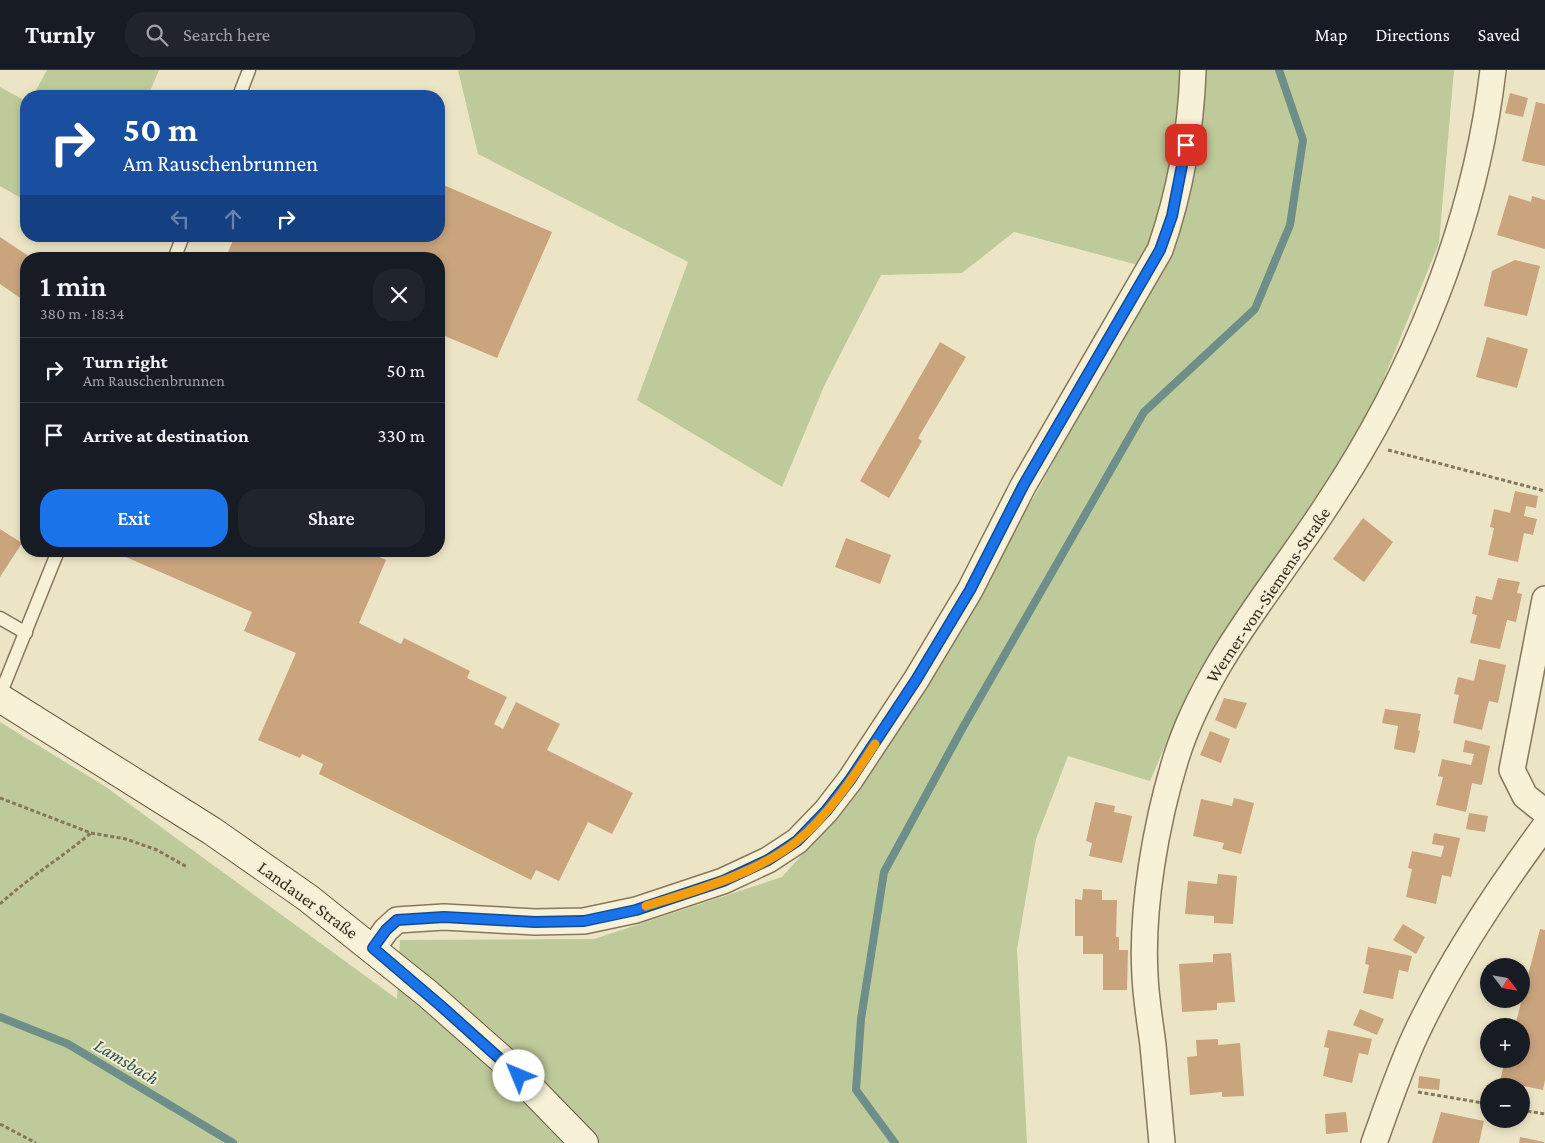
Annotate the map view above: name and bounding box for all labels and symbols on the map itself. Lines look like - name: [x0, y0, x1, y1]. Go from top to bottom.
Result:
- pin: [1165, 124, 1207, 166]
- street label: Werner-von-Siemens-Straße: [1202, 503, 1334, 686]
- street label: Landauer Straße: [254, 857, 362, 943]
- north arrow: [1480, 958, 1530, 1008]
- water label: Lamsbach: [91, 1034, 163, 1089]
- position arrow: [492, 1049, 544, 1101]

